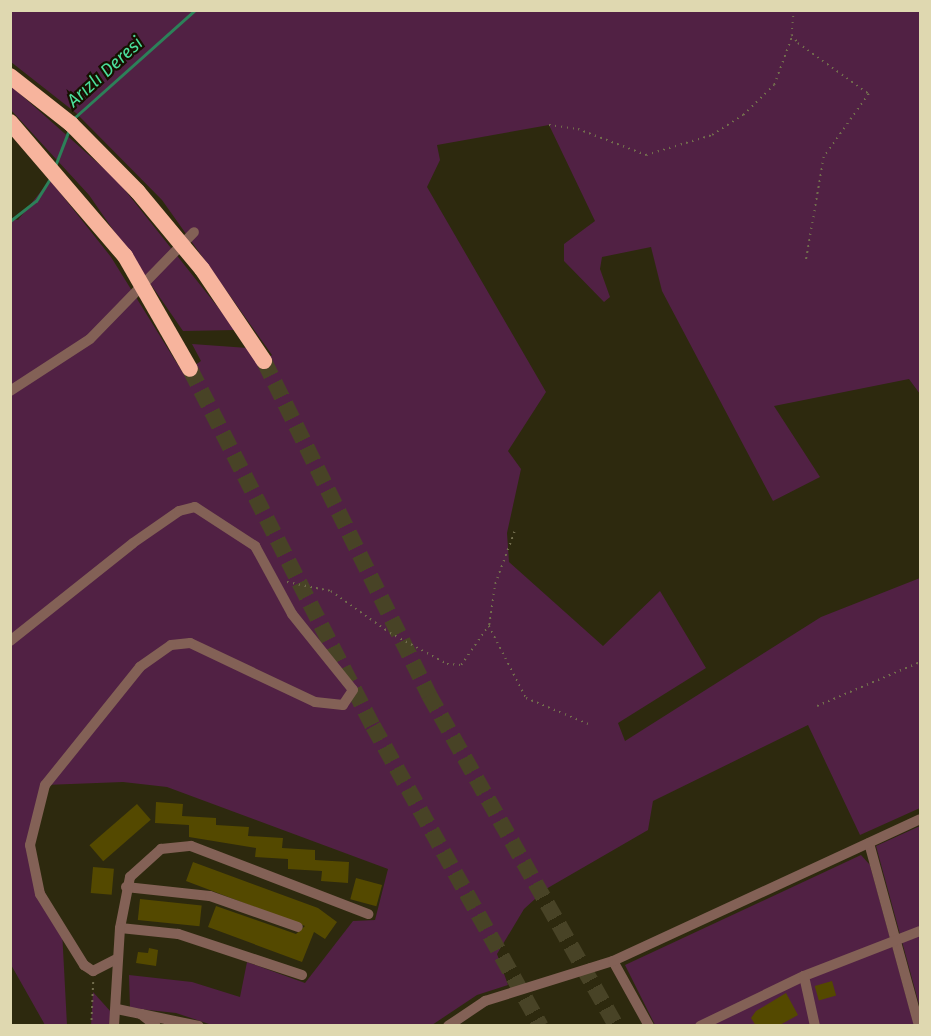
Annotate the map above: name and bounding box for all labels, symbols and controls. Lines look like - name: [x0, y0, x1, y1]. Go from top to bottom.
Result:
- water label: Arızlı Deresi: [63, 32, 147, 112]

